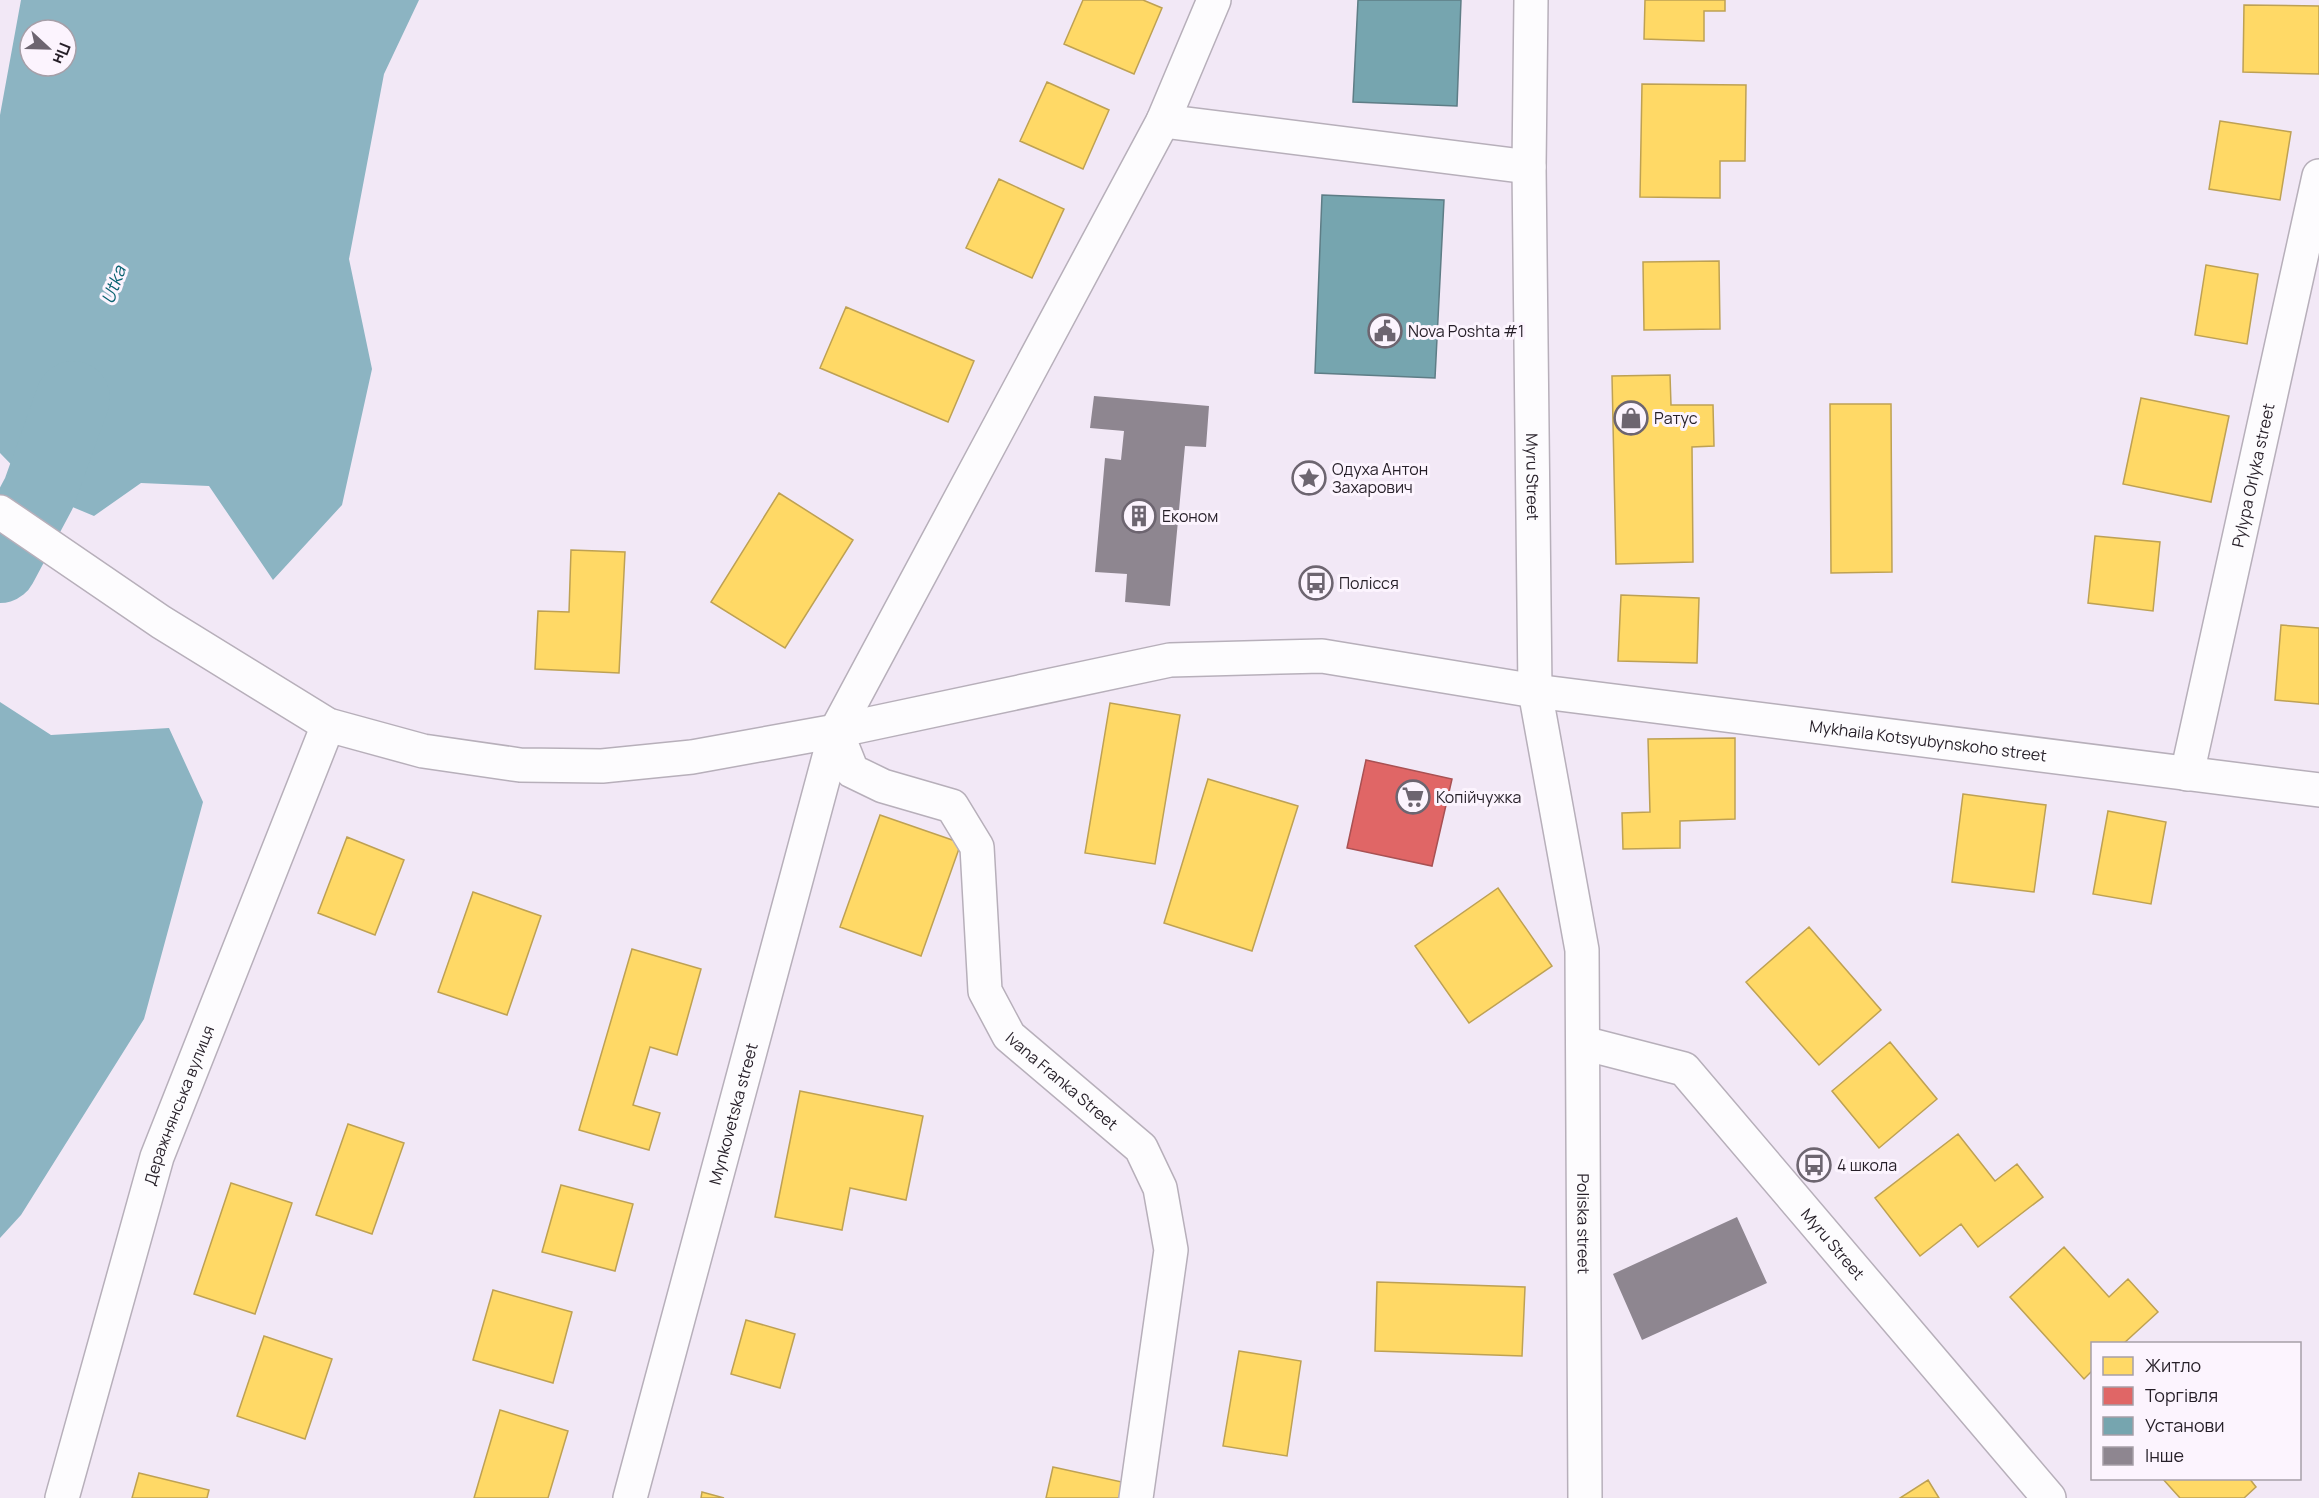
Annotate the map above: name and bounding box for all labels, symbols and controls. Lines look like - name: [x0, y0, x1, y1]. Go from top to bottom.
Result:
- north arrow: [18, 18, 78, 78]
- text: Пн: [48, 40, 76, 68]
- water label: Utka: [95, 261, 131, 307]
- public building icon: Nova Poshta #1: [1367, 313, 1403, 349]
- place label: Nova Poshta #1: [1408, 320, 1524, 342]
- shop icon: Ратус: [1613, 400, 1649, 436]
- street label: Pylypa Orlyka street: [2226, 401, 2280, 549]
- place label: Ратус: [1654, 407, 1698, 429]
- street label: Myru Street: [1521, 433, 1544, 521]
- place label: Одуха Антон Захарович: [1332, 458, 1428, 498]
- place icon: Одуха Антон Захарович: [1291, 460, 1327, 496]
- building icon: Економ: [1121, 498, 1157, 534]
- place label: Економ: [1162, 505, 1218, 527]
- bus stop icon: Полісся: [1298, 565, 1334, 601]
- place label: Полісся: [1339, 572, 1399, 594]
- street label: Mykhaila Kotsyubynskoho street: [1808, 715, 2048, 767]
- supermarket icon: Копійчужка: [1395, 779, 1431, 815]
- place label: Копійчужка: [1436, 786, 1521, 808]
- street label: Деражнянська вулиця: [139, 1022, 219, 1188]
- street label: Ivana Franka Street: [1001, 1027, 1123, 1135]
- street label: Mynkovetska street: [704, 1040, 763, 1187]
- bus stop icon: 4 школа: [1796, 1147, 1832, 1183]
- place label: 4 школа: [1837, 1154, 1897, 1176]
- street label: Poliska street: [1572, 1173, 1595, 1274]
- street label: Myru Street: [1796, 1204, 1870, 1284]
- legend: [2091, 1342, 2301, 1480]
- text: Житло: [2145, 1353, 2201, 1377]
- text: Торгівля: [2145, 1383, 2218, 1407]
- text: Установи: [2145, 1413, 2224, 1437]
- text: Інше: [2145, 1443, 2184, 1467]

